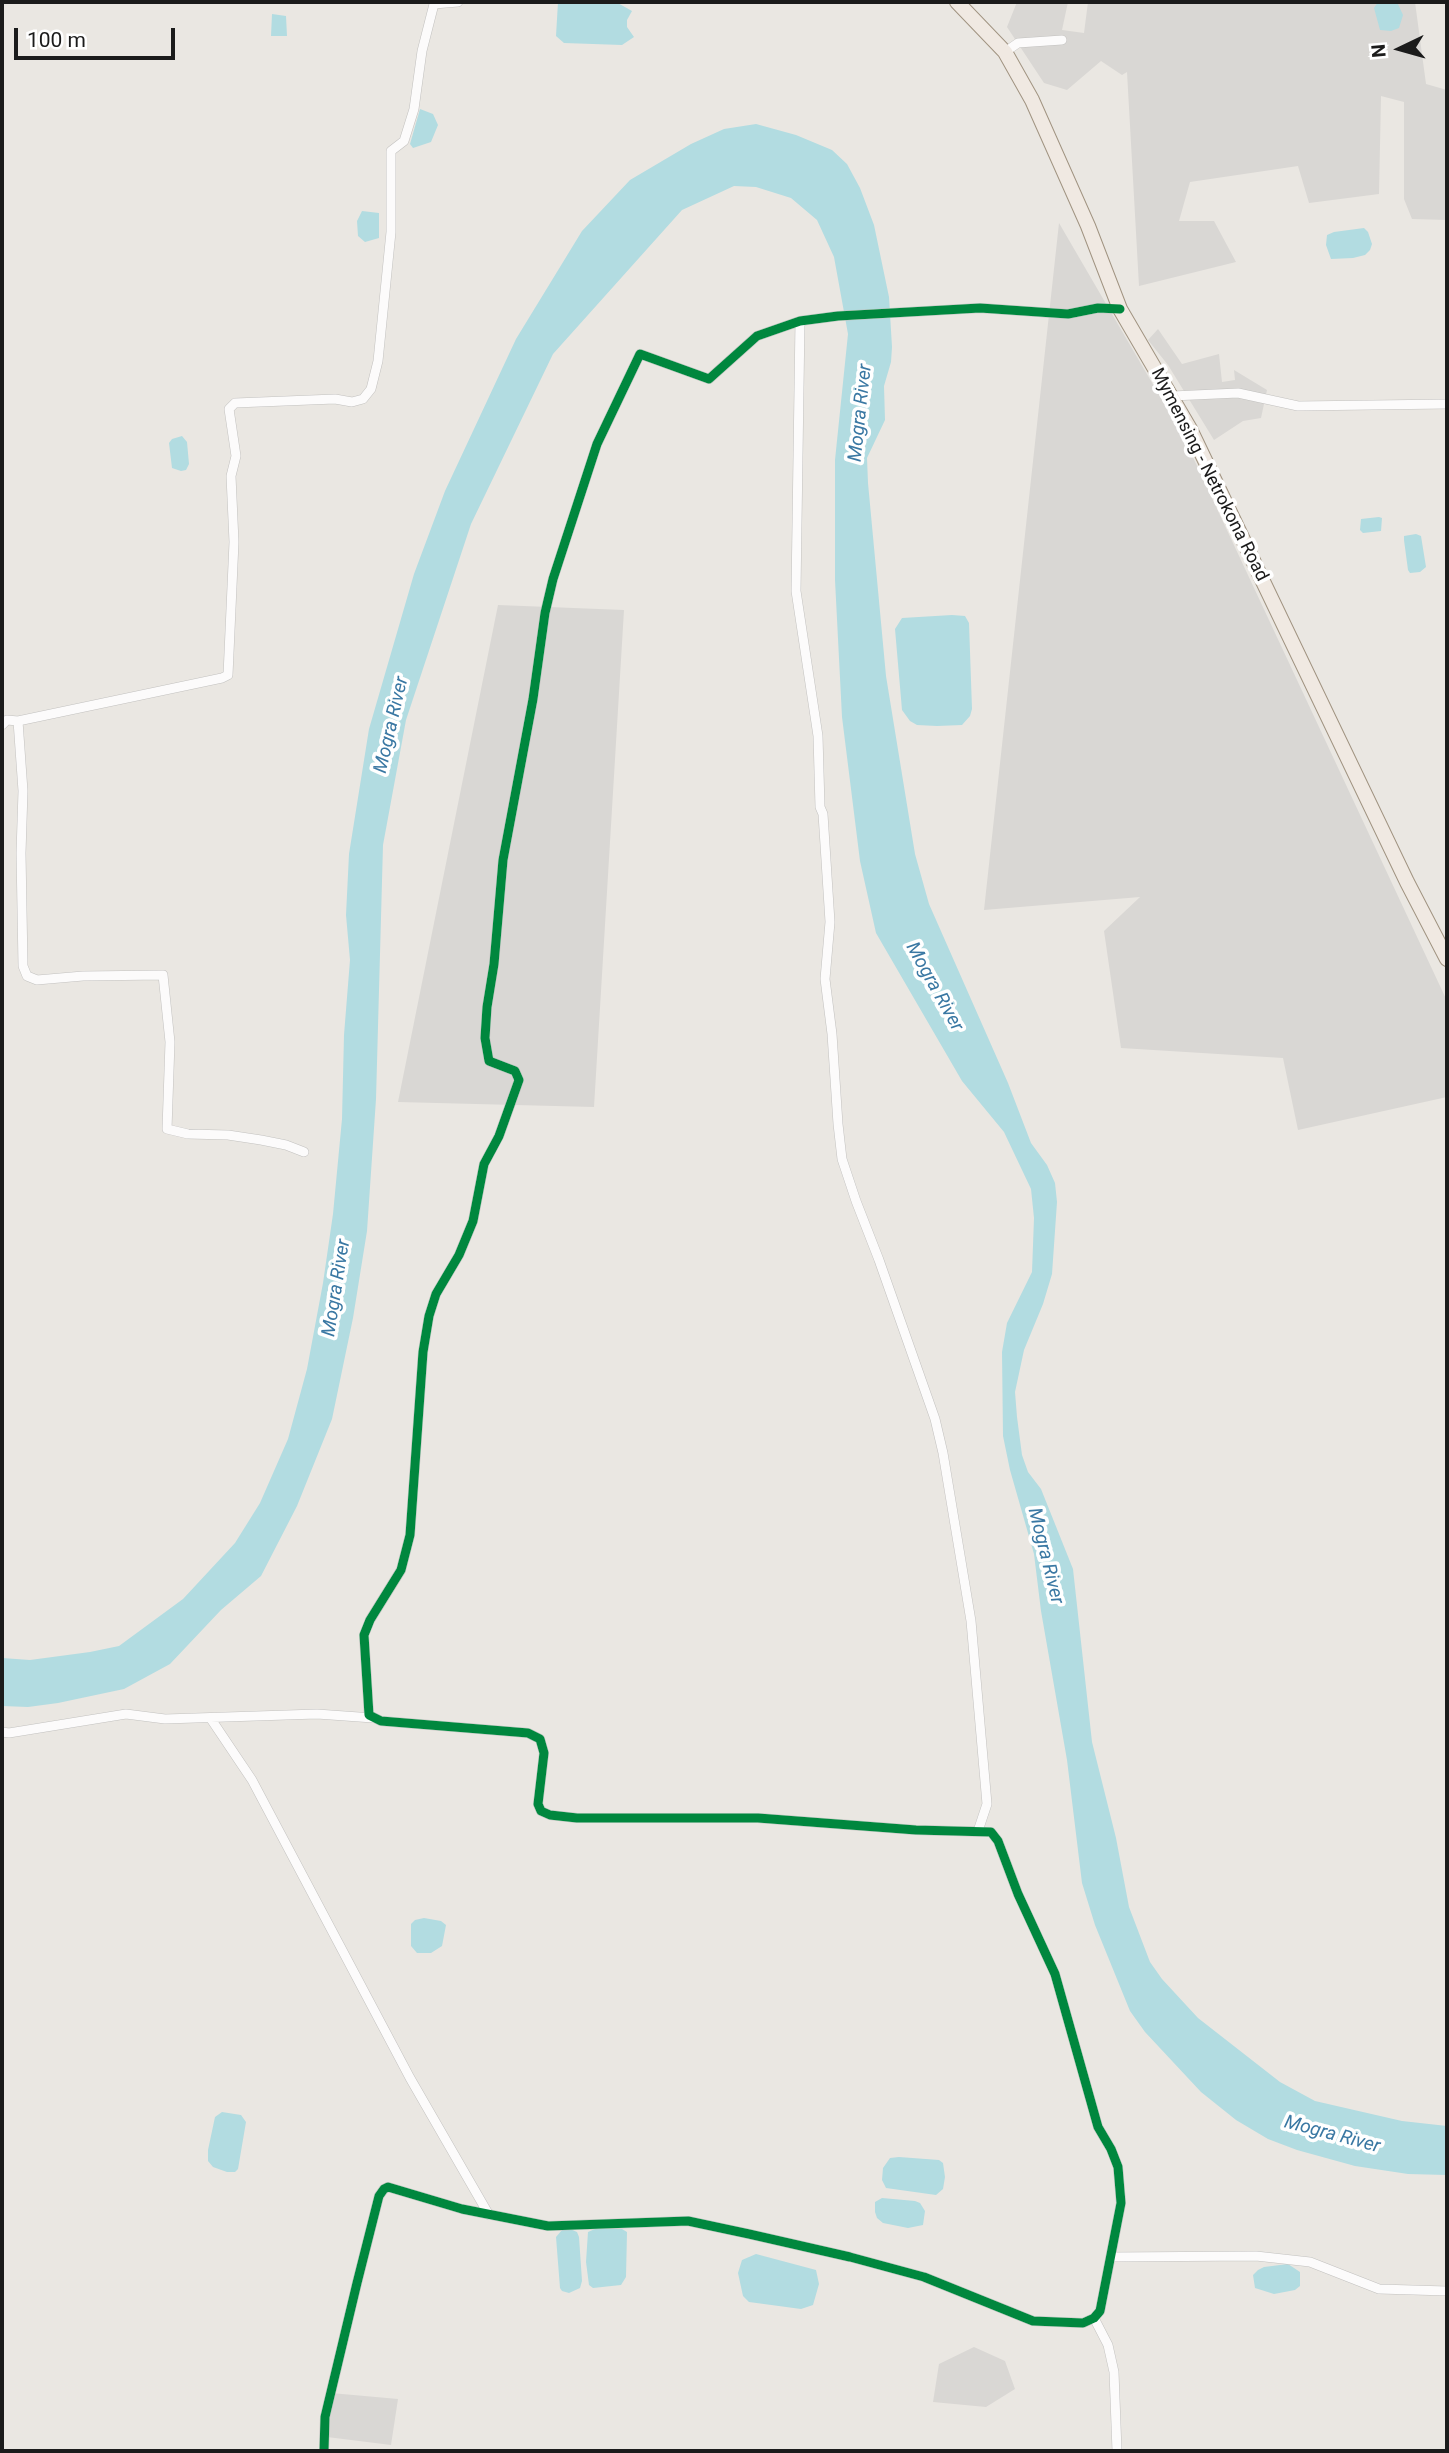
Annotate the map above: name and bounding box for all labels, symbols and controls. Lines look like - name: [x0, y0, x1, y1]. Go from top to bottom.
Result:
- scale bar: [18, 14, 178, 58]
- north arrow: [1365, 14, 1435, 84]
- text: 100 m: [27, 28, 86, 52]
- text: N: [1367, 43, 1391, 59]
- water label: Mogra River: [845, 363, 877, 463]
- street label: Mymensing - Netrokona Road: [1146, 365, 1272, 585]
- water label: Mogra River: [370, 675, 414, 775]
- water label: Mogra River: [900, 939, 968, 1035]
- water label: Mogra River: [318, 1238, 356, 1338]
- water label: Mogra River: [1022, 1506, 1068, 1606]
- water label: Mogra River: [1282, 2111, 1382, 2159]

